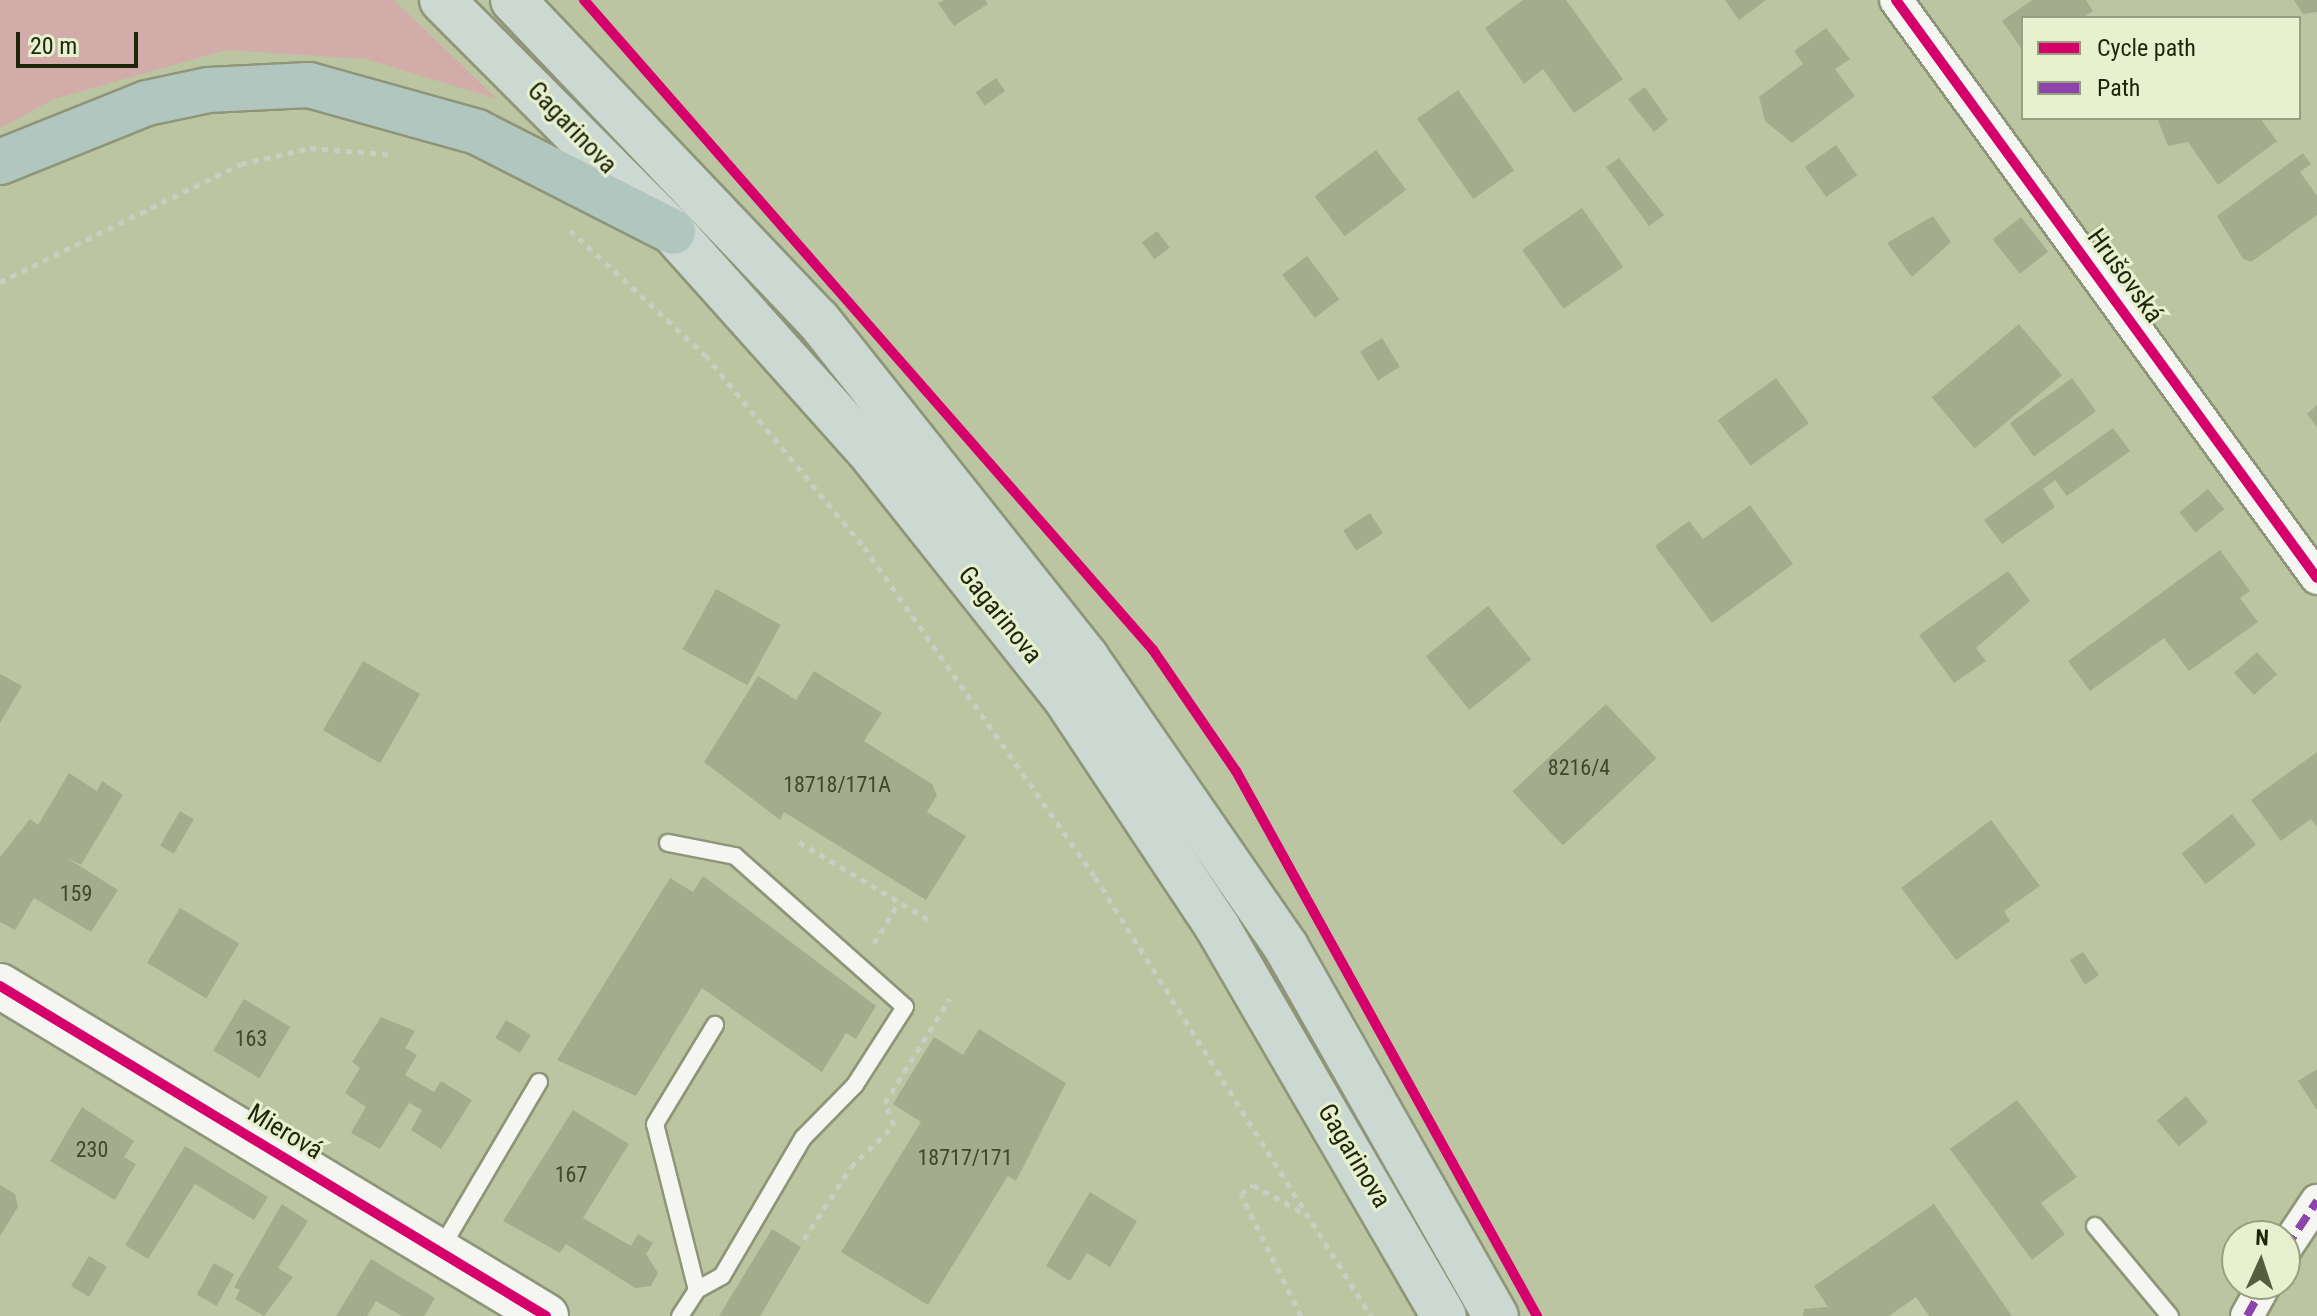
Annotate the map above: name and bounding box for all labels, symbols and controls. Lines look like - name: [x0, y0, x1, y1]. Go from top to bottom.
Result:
- scale bar: [20, 16, 142, 66]
- legend: [2021, 16, 2301, 120]
- text: 20 m: [30, 32, 77, 60]
- text: Cycle path: [2097, 34, 2196, 62]
- text: Path: [2097, 74, 2140, 102]
- street label: Gagarinova: [521, 76, 623, 180]
- street label: Hrušovská: [2080, 223, 2170, 329]
- street label: Gagarinova: [951, 560, 1049, 670]
- house number: 8216/4: [1548, 755, 1610, 781]
- house number: 18718/171A: [783, 772, 891, 798]
- house number: 159: [60, 881, 92, 907]
- house number: 163: [235, 1026, 267, 1052]
- street label: Mierová: [242, 1098, 328, 1166]
- street label: Gagarinova: [1311, 1098, 1397, 1214]
- house number: 230: [76, 1137, 108, 1163]
- house number: 18717/171: [917, 1145, 1013, 1171]
- house number: 167: [555, 1162, 587, 1188]
- north arrow: [2221, 1220, 2301, 1300]
- text: N: [2255, 1225, 2270, 1250]

